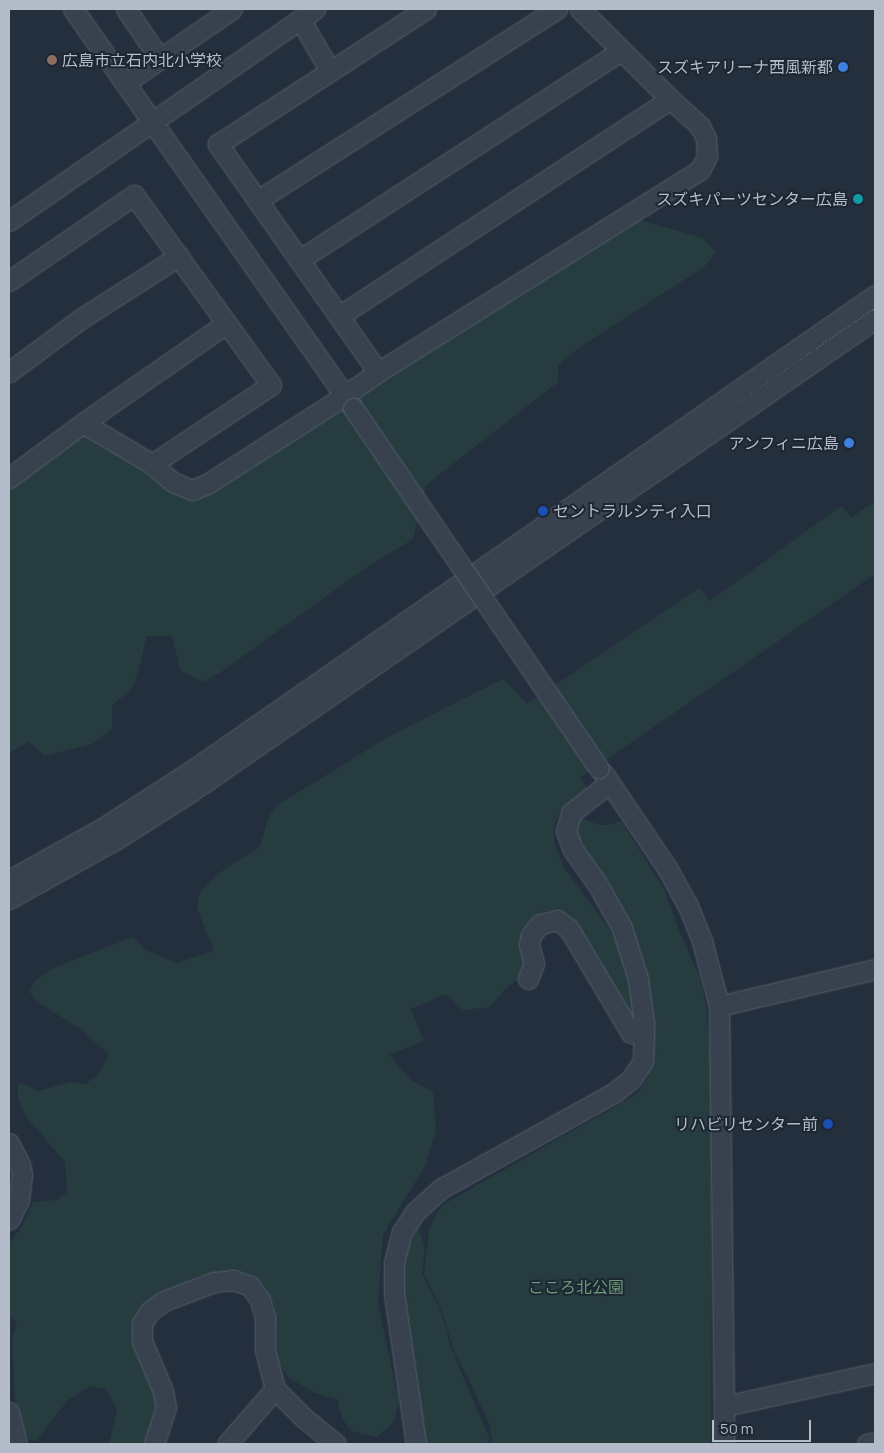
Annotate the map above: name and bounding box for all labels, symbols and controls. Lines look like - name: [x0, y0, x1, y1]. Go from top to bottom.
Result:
- place label: 広島市立石内北小学校: [62, 50, 222, 70]
- marker: 広島市立石内北小学校: [46, 54, 58, 66]
- place label: スズキアリーナ西風新都: [657, 57, 833, 77]
- marker: スズキアリーナ西風新都: [837, 61, 849, 73]
- place label: スズキパーツセンター広島: [656, 189, 848, 209]
- marker: スズキパーツセンター広島: [852, 193, 864, 205]
- place label: アンフィニ広島: [727, 433, 839, 453]
- marker: アンフィニ広島: [843, 437, 855, 449]
- place label: セントラルシティ入口: [553, 501, 713, 521]
- marker: セントラルシティ入口: [537, 505, 549, 517]
- place label: リハビリセンター前: [674, 1114, 818, 1134]
- marker: リハビリセンター前: [822, 1118, 834, 1130]
- park label: こころ北公園: [528, 1277, 624, 1297]
- scale bar: [714, 1410, 813, 1442]
- text: 50 m: [720, 1418, 754, 1439]

